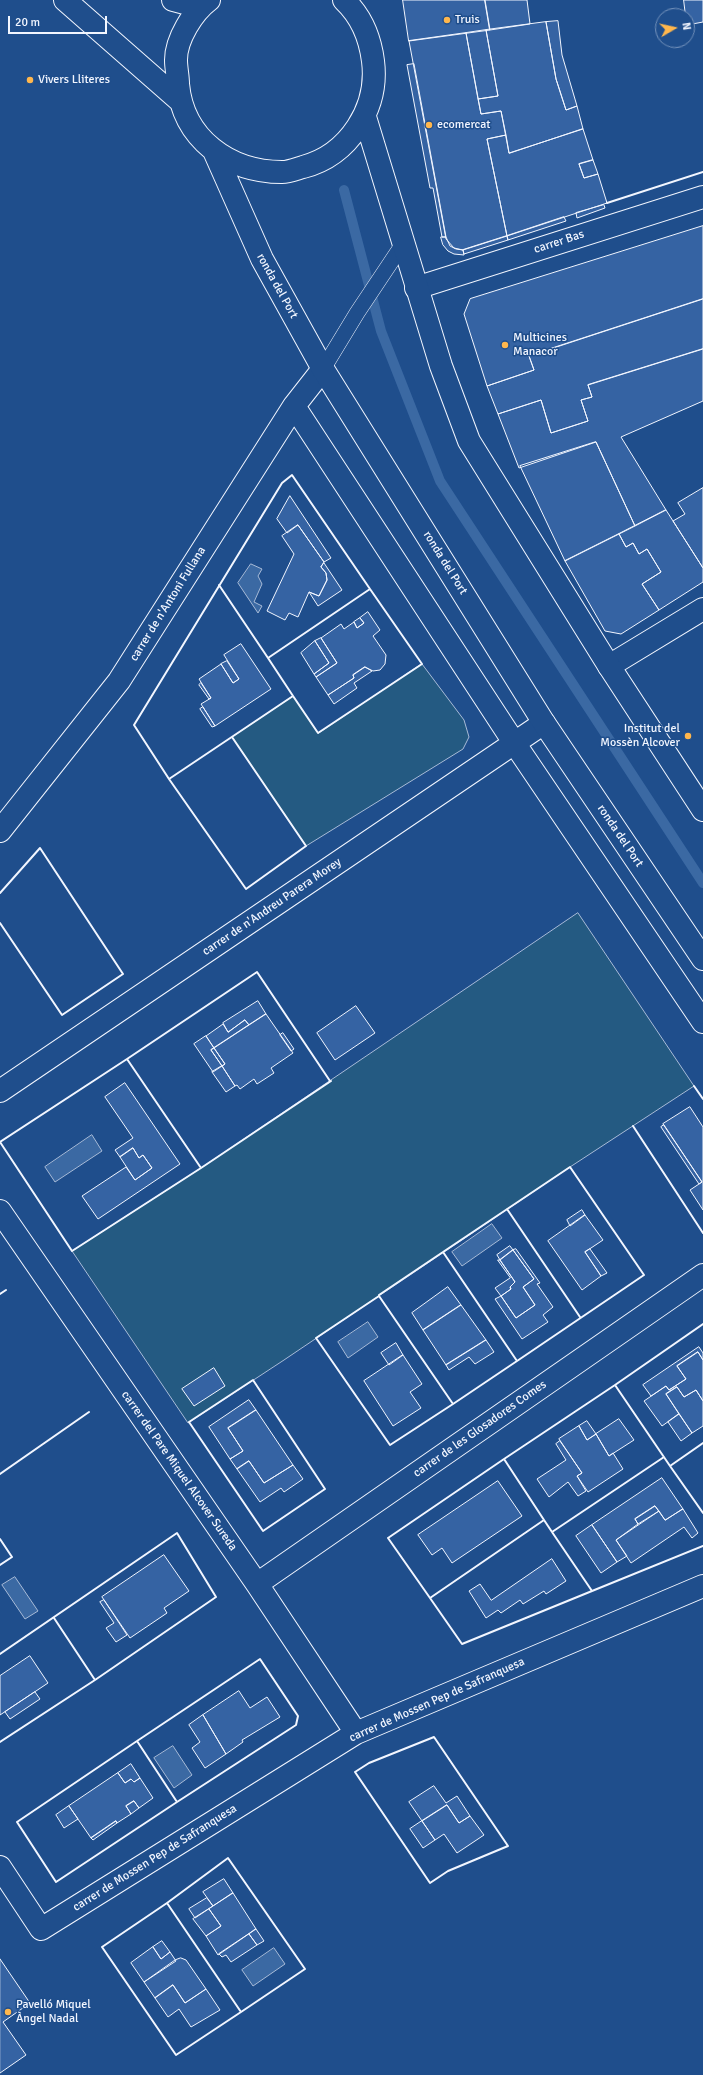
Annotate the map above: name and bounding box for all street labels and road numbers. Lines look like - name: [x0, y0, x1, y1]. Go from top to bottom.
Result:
- street label: carrer Bas: [532, 227, 586, 257]
- street label: ronda del Port: [253, 251, 301, 321]
- street label: ronda del Port: [420, 529, 470, 597]
- street label: carrer de n'Antoni Fullana: [127, 544, 209, 664]
- street label: ronda del Port: [594, 802, 646, 870]
- street label: carrer de n'Andreu Parera Morey: [200, 855, 344, 959]
- street label: carrer de les Glosadores Comes: [411, 1377, 549, 1481]
- street label: carrer del Pare Miquel Alcover Sureda: [118, 1388, 240, 1554]
- street label: carrer de Mossen Pep de Safranquesa: [347, 1655, 527, 1745]
- street label: carrer de Mossen Pep de Safranquesa: [70, 1801, 240, 1915]

